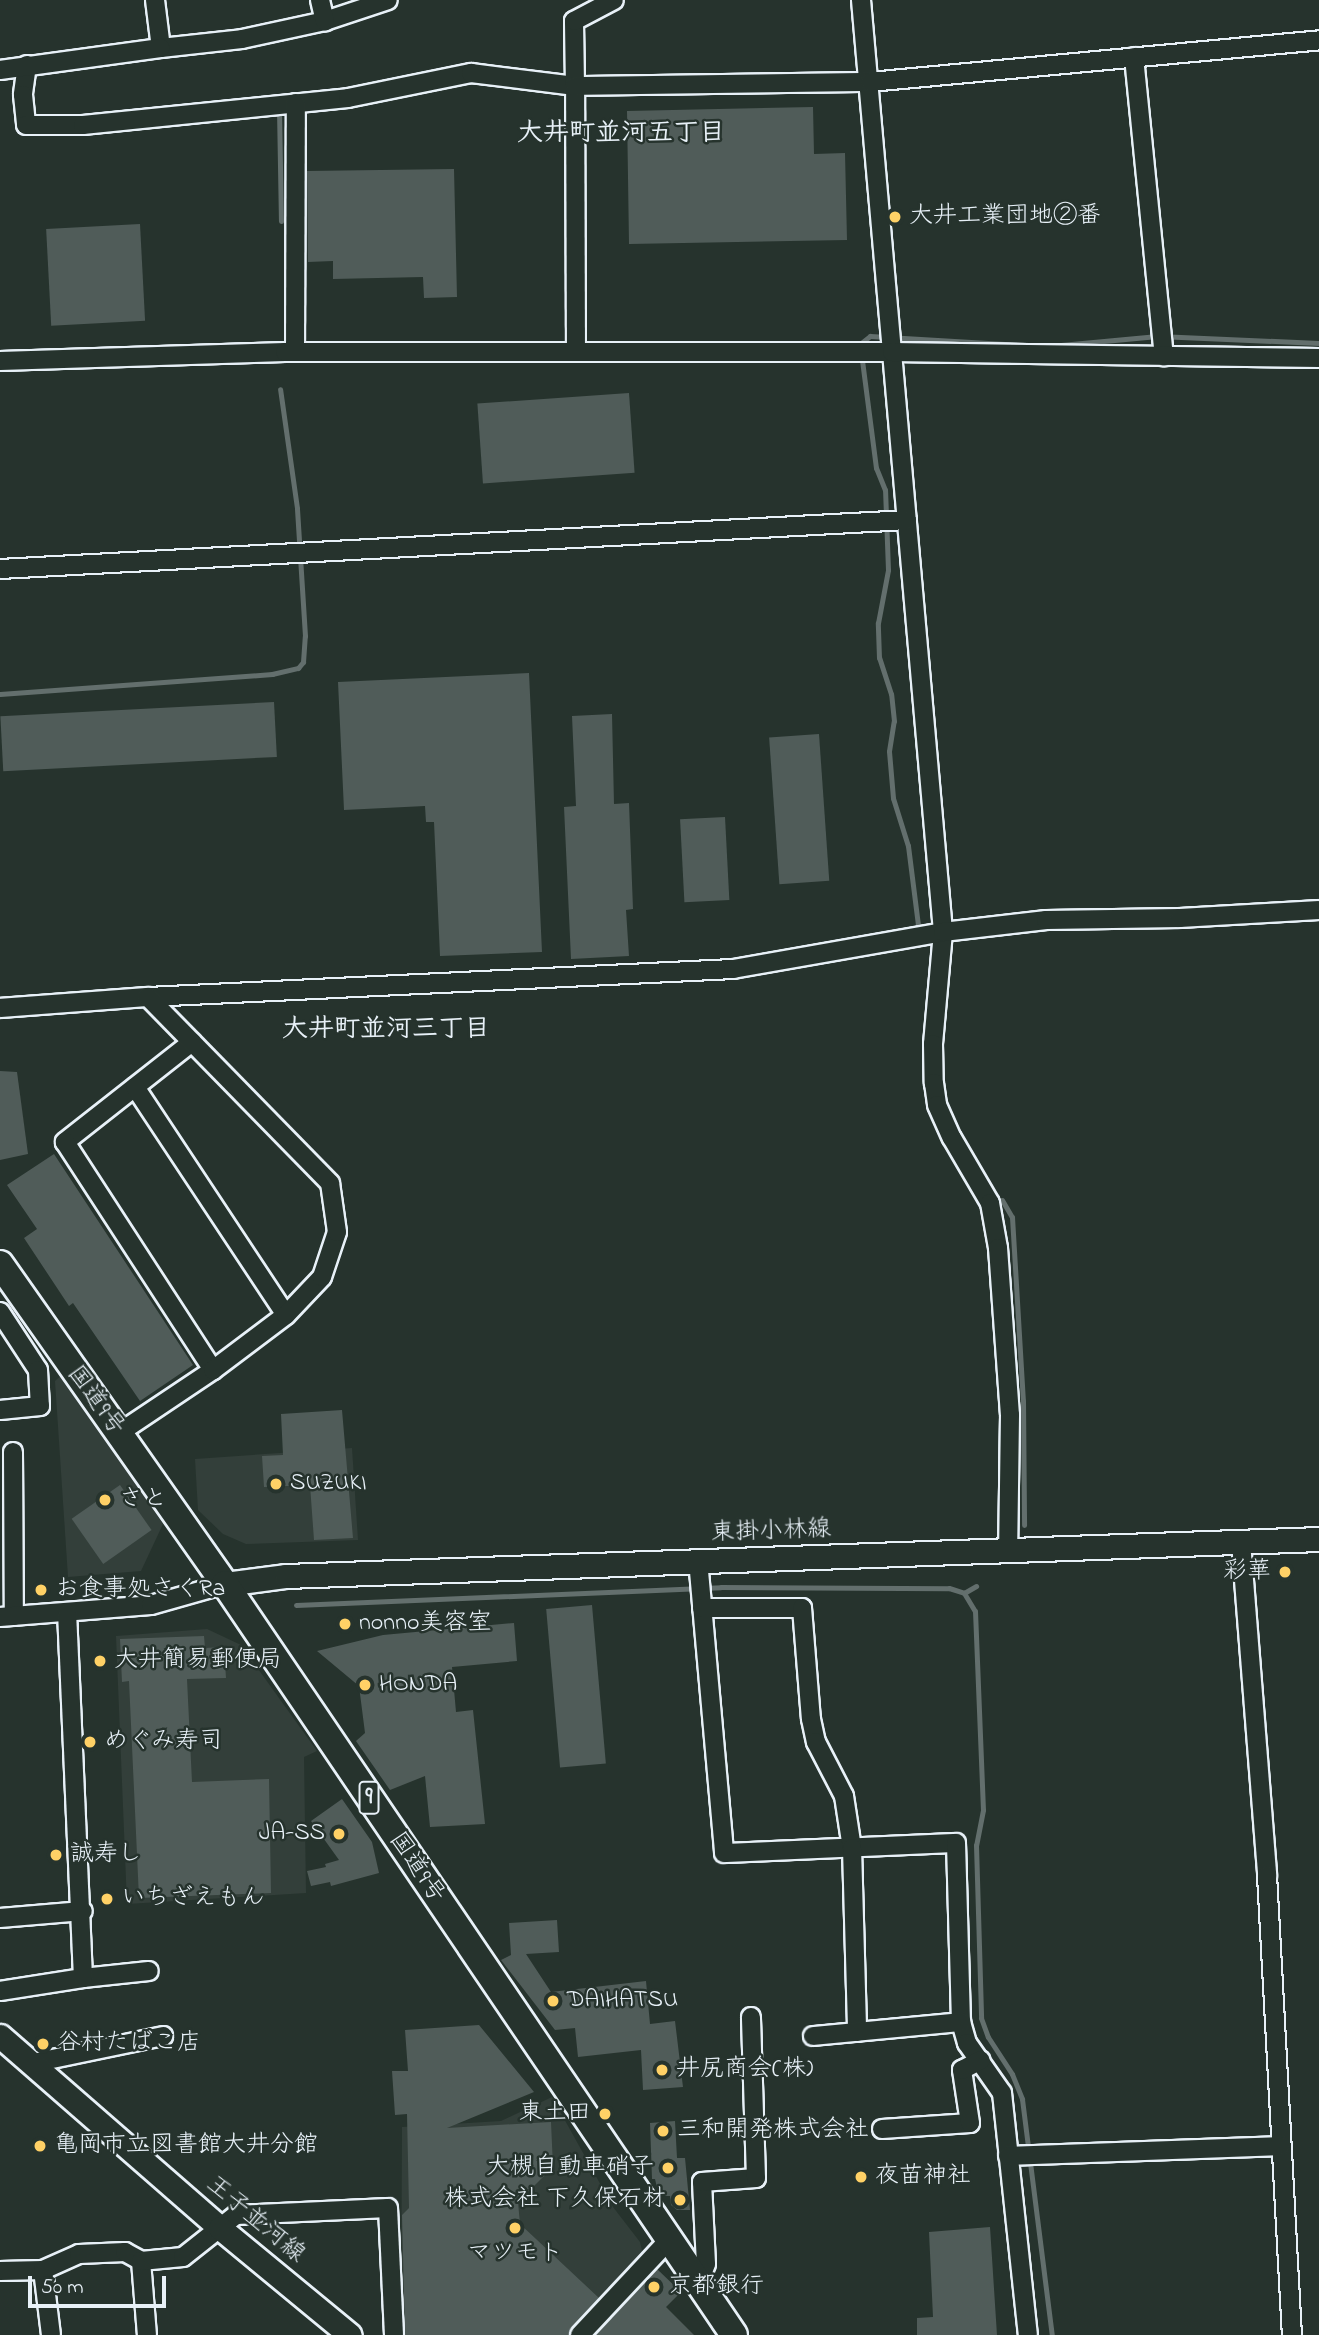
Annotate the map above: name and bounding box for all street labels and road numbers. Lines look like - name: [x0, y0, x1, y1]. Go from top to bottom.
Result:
- street label: 国道9号: [60, 1360, 130, 1442]
- street label: 東掛小林線: [711, 1516, 831, 1548]
- road number: 9: [358, 1778, 380, 1817]
- street label: 国道9号: [382, 1827, 450, 1909]
- street label: 王子並河線: [200, 2170, 310, 2270]

